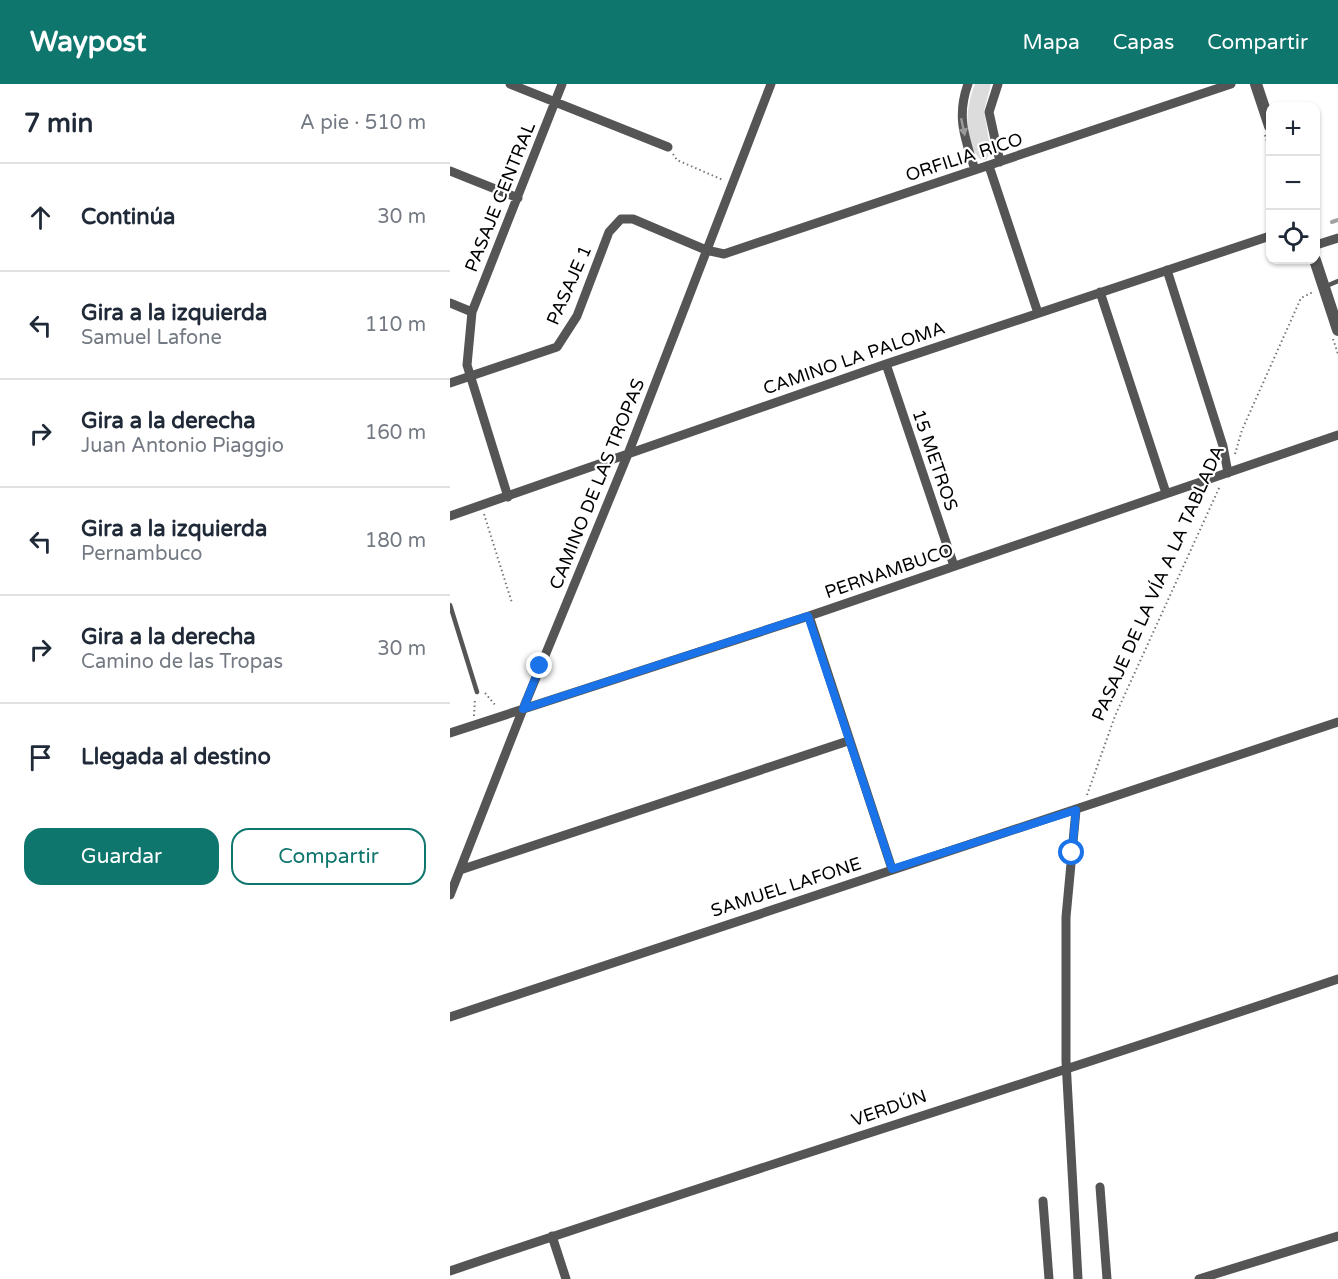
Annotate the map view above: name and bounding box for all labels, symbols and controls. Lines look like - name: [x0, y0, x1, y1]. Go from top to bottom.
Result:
- text: Waypost: [30, 25, 146, 59]
- text: Mapa: [1023, 30, 1080, 55]
- text: Capas: [1113, 30, 1174, 55]
- text: Compartir: [1207, 30, 1308, 55]
- map controls: [1266, 102, 1320, 264]
- button: +: [1266, 102, 1320, 156]
- text: 7 min: [24, 108, 93, 139]
- text: A pie · 510 m: [300, 111, 426, 135]
- street label: PASAJE CENTRAL: [460, 118, 540, 275]
- one-way arrow: [959, 118, 969, 136]
- street label: ORFILIA RICO: [903, 128, 1025, 186]
- button: −: [1266, 156, 1320, 210]
- icon: ahead: [24, 201, 57, 234]
- text: Continúa: [81, 204, 175, 230]
- text: 30 m: [377, 205, 426, 229]
- button: locate: [1266, 210, 1320, 264]
- street label: PASAJE 1: [542, 242, 596, 328]
- text: Gira a la izquierda: [81, 300, 267, 326]
- icon: left: [24, 309, 57, 342]
- text: 110 m: [365, 313, 426, 337]
- street label: CAMINO LA PALOMA: [760, 317, 948, 399]
- text: Samuel Lafone: [81, 326, 222, 350]
- street label: CAMINO DE LAS TROPAS: [545, 375, 649, 593]
- street label: 15 METROS: [907, 406, 963, 514]
- text: Gira a la derecha: [81, 408, 256, 434]
- icon: right: [24, 417, 57, 450]
- text: 160 m: [365, 421, 426, 445]
- text: Juan Antonio Piaggio: [81, 434, 284, 458]
- street label: PASAJE DE LA VÍA A LA TABLADA: [1087, 442, 1229, 724]
- text: Gira a la izquierda: [81, 516, 267, 542]
- icon: left: [24, 525, 57, 558]
- text: 180 m: [365, 529, 426, 553]
- street label: PERNAMBUCO: [822, 539, 956, 603]
- text: Pernambuco: [81, 542, 202, 566]
- text: Gira a la derecha: [81, 624, 256, 650]
- icon: right: [24, 633, 57, 666]
- text: 30 m: [377, 637, 426, 661]
- text: Camino de las Tropas: [81, 650, 283, 674]
- route end: [526, 652, 552, 678]
- icon: arrive: [24, 741, 57, 774]
- text: Llegada al destino: [81, 744, 271, 770]
- button: Guardar: [24, 828, 219, 885]
- button: Compartir: [231, 828, 426, 885]
- route start: [1058, 839, 1084, 865]
- street label: SAMUEL LAFONE: [708, 852, 864, 922]
- street label: VERDÚN: [848, 1085, 930, 1131]

